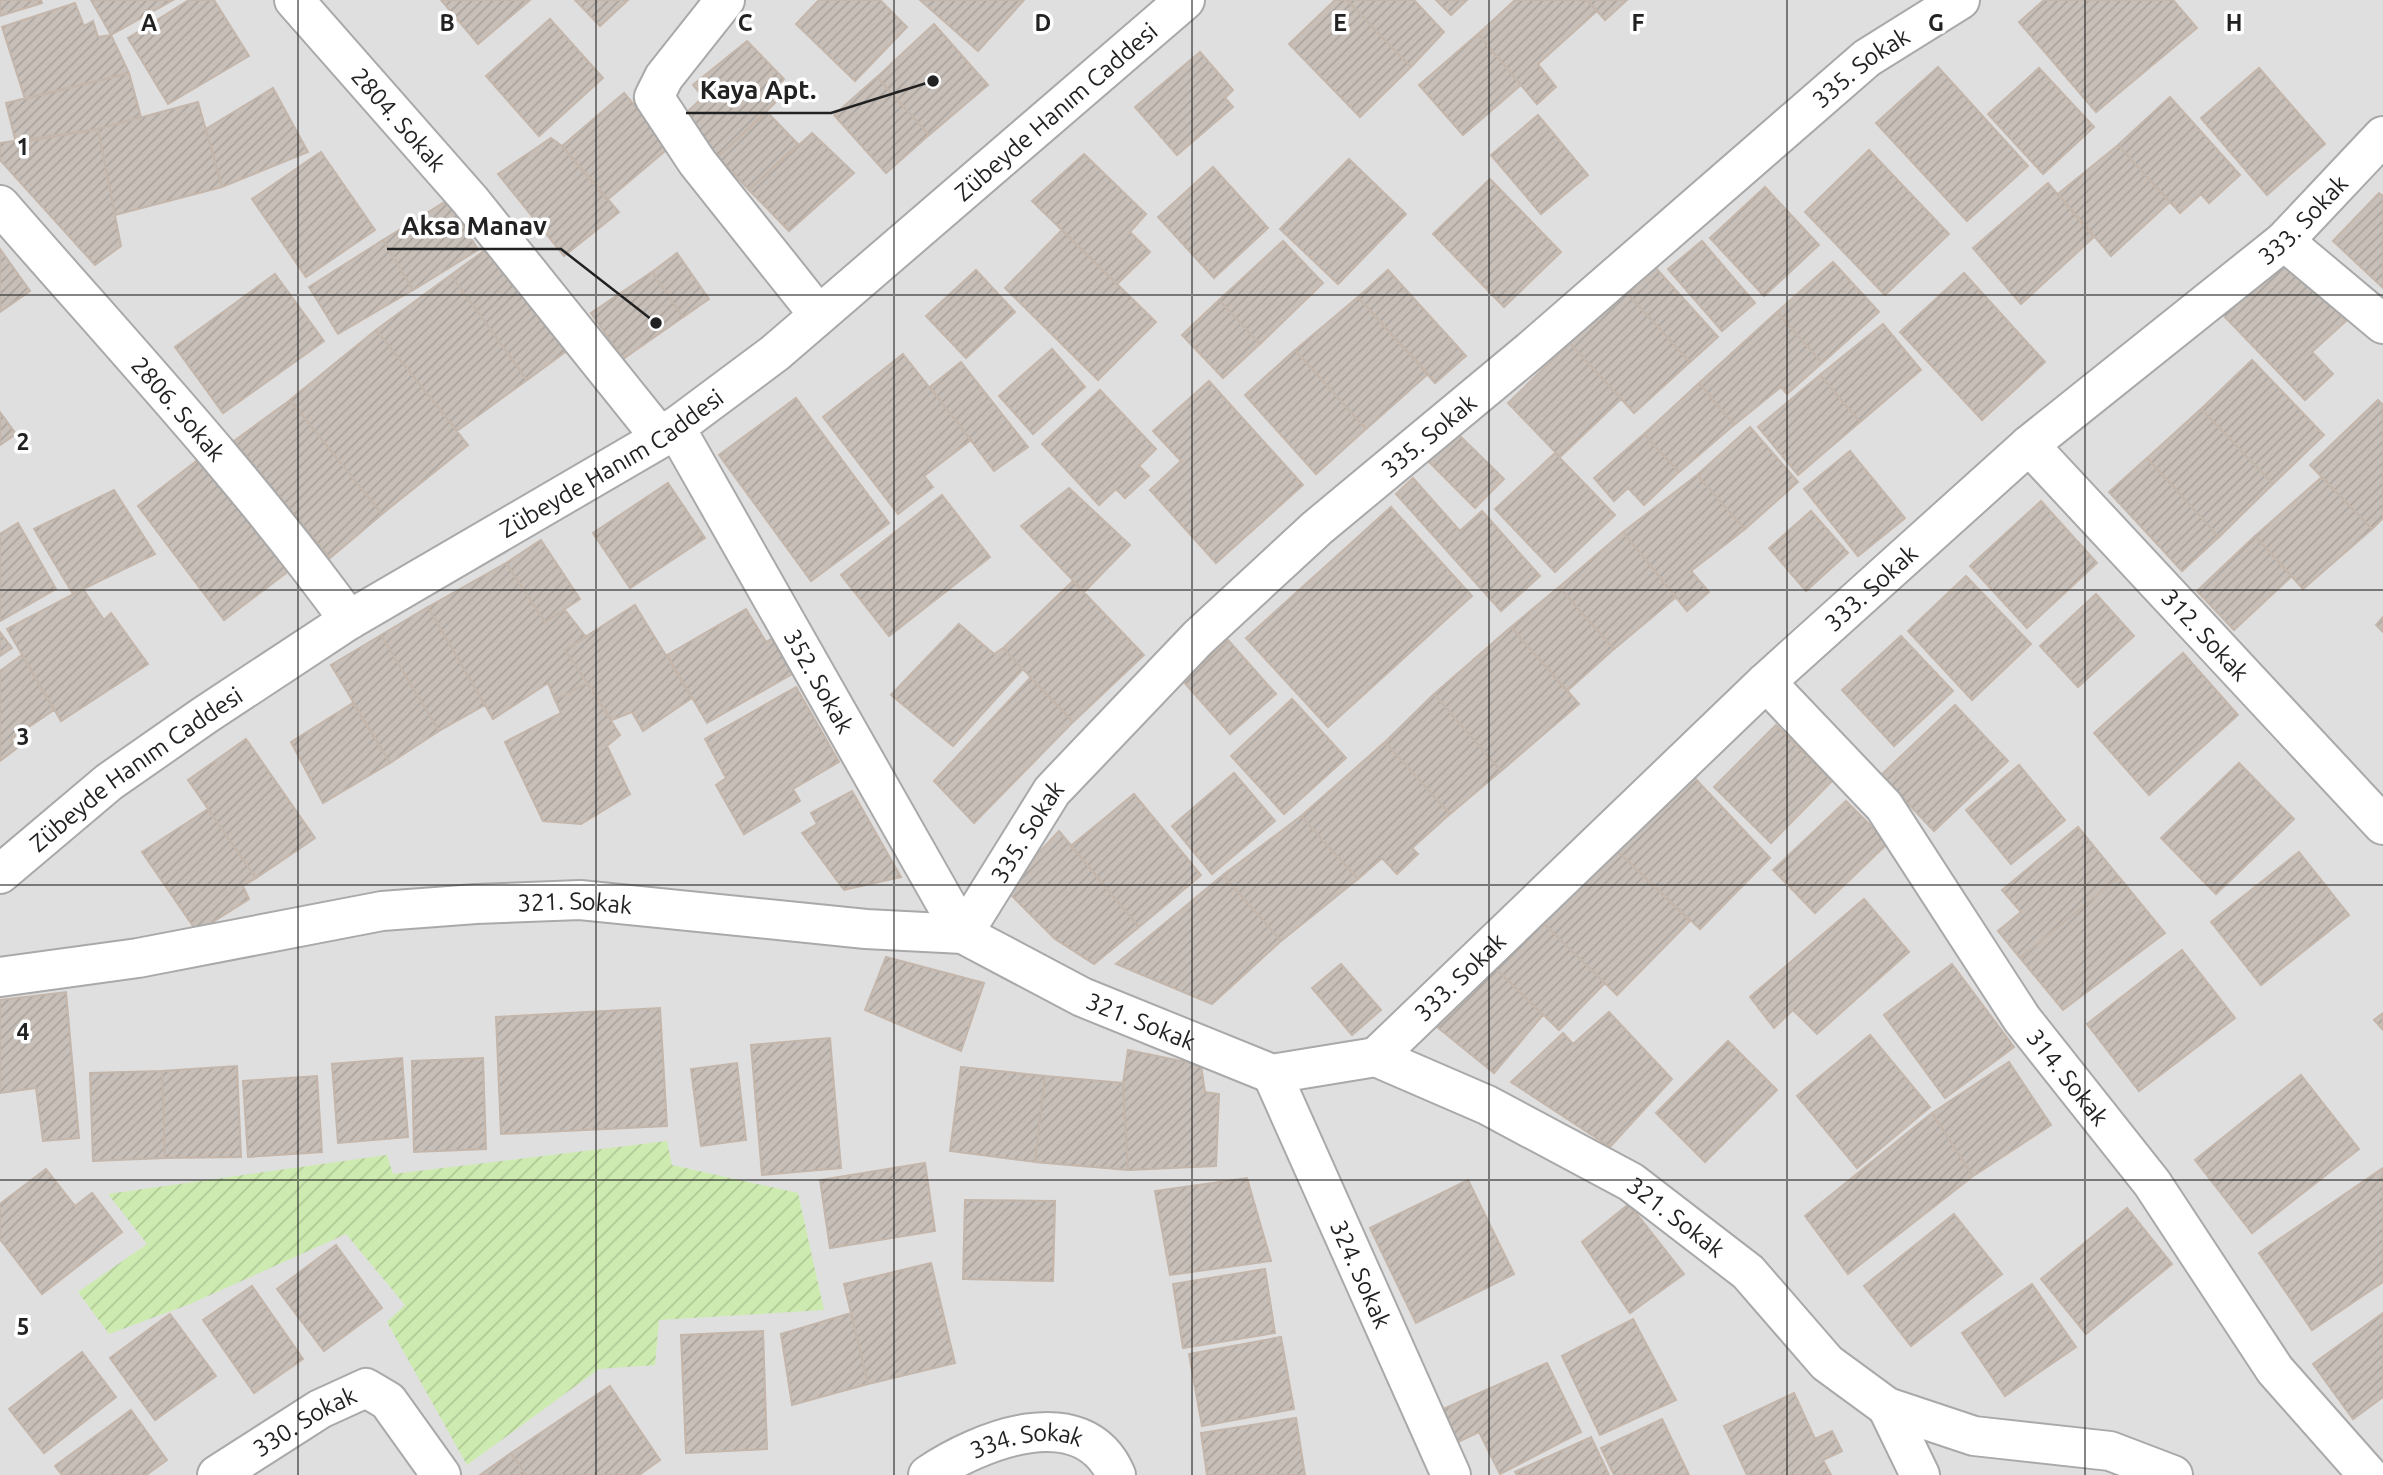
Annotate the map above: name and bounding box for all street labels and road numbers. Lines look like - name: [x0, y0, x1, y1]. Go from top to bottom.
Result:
- street label: Zübeyde Hanım Caddesi: [949, 17, 1162, 206]
- street label: 335. Sokak: [1807, 22, 1914, 113]
- street label: 2804. Sokak: [346, 62, 452, 177]
- street label: 333. Sokak: [2253, 169, 2353, 270]
- street label: 2806. Sokak: [126, 351, 231, 466]
- street label: Zübeyde Hanım Caddesi: [495, 383, 728, 543]
- street label: 335. Sokak: [1376, 388, 1481, 483]
- street label: 333. Sokak: [1819, 539, 1923, 636]
- street label: 312. Sokak: [2156, 583, 2255, 686]
- street label: 352. Sokak: [779, 624, 859, 738]
- street label: Zübeyde Hanım Caddesi: [24, 681, 247, 857]
- street label: 335. Sokak: [985, 774, 1069, 887]
- street label: 321. Sokak: [517, 886, 634, 919]
- street label: 333. Sokak: [1409, 927, 1511, 1026]
- street label: 321. Sokak: [1082, 987, 1199, 1055]
- street label: 314. Sokak: [2022, 1023, 2114, 1131]
- street label: 321. Sokak: [1622, 1171, 1730, 1263]
- street label: 324. Sokak: [1325, 1216, 1397, 1332]
- street label: 330. Sokak: [248, 1381, 360, 1462]
- street label: 334. Sokak: [966, 1418, 1087, 1463]

